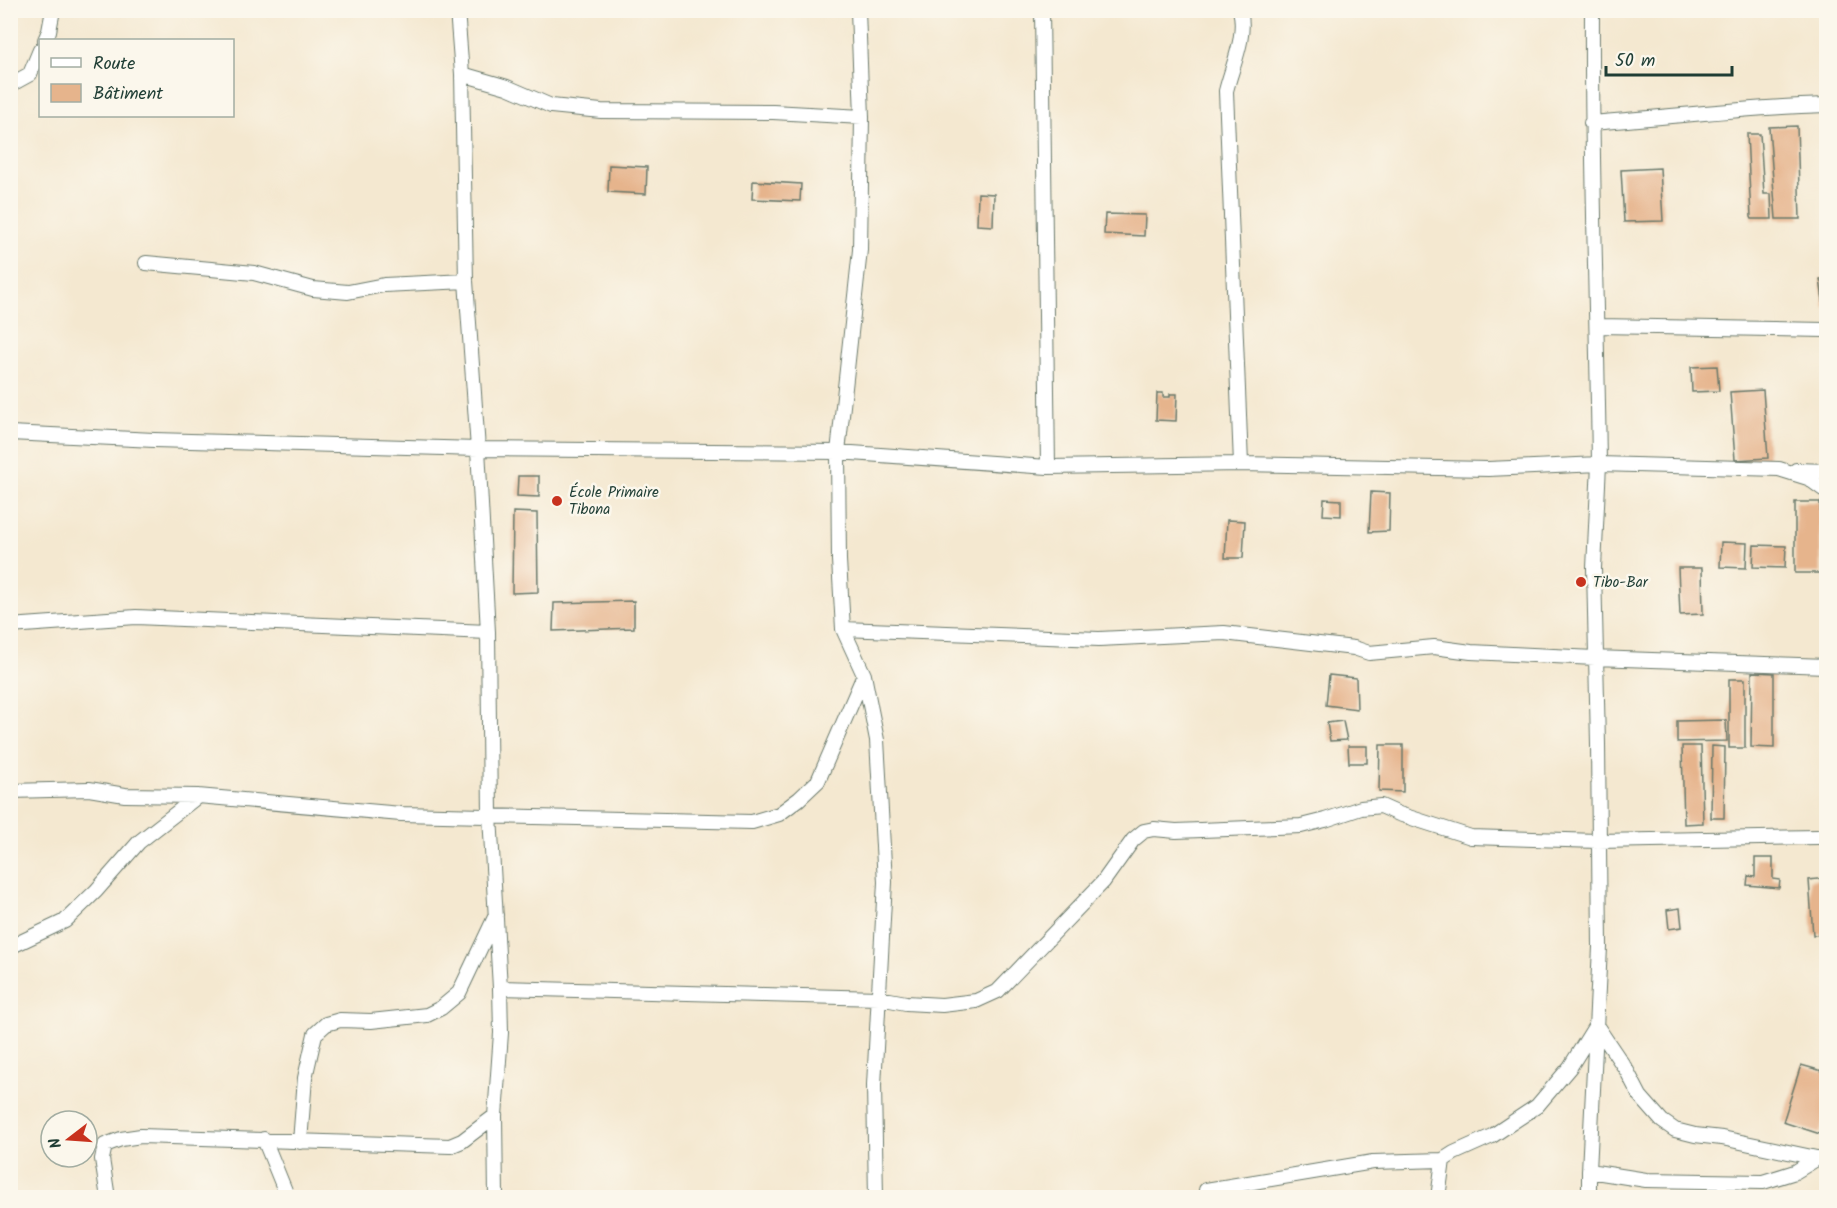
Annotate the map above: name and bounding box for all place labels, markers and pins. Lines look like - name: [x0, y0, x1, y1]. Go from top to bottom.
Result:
- place label: École Primaire Tibona: [569, 481, 659, 522]
- marker: École Primaire Tibona: [550, 494, 564, 508]
- place label: Tibo-Bar: [1593, 571, 1649, 595]
- marker: Tibo-Bar: [1574, 575, 1588, 589]

